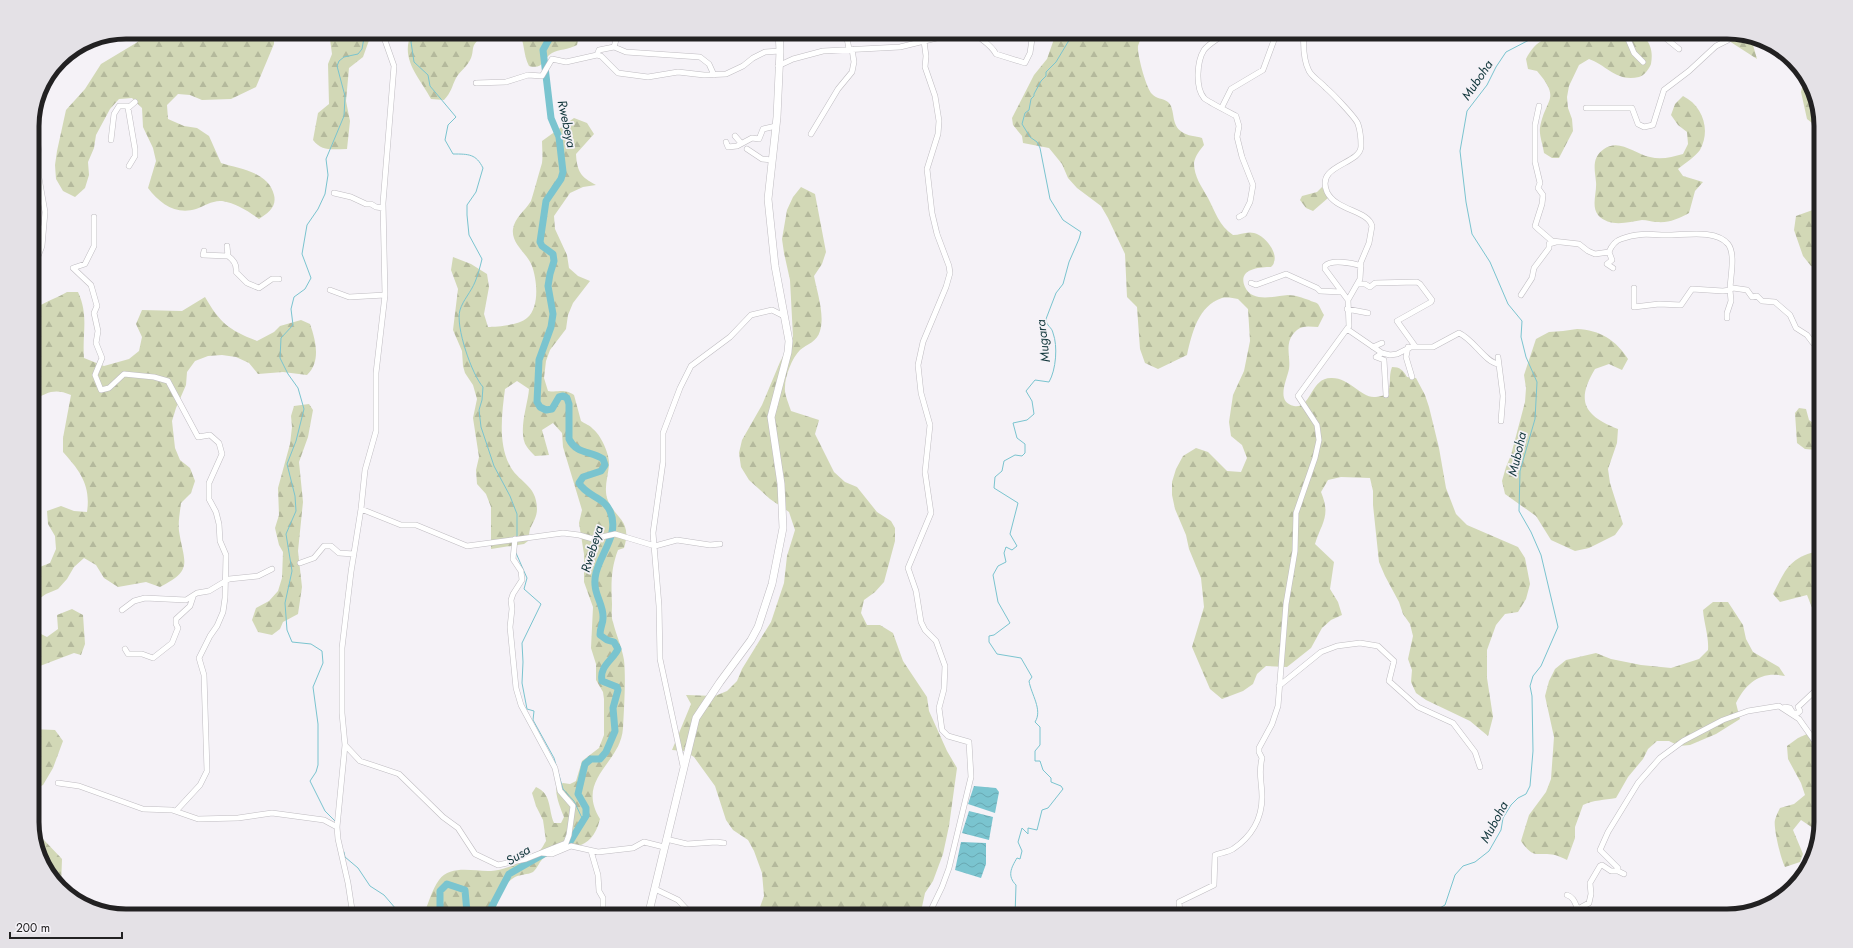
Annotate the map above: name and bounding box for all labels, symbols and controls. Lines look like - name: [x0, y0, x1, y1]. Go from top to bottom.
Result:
- water label: Muboha: [1457, 56, 1497, 104]
- water label: Rwebeya: [553, 98, 581, 150]
- water label: Mugara: [1031, 319, 1055, 363]
- water label: Muboha: [1503, 430, 1531, 478]
- water label: Rwebeya: [576, 523, 608, 575]
- water label: Muboha: [1475, 798, 1513, 846]
- water label: Susa: [502, 840, 534, 870]
- scale bar: [10, 914, 122, 940]
- text: 200 m: [16, 919, 50, 937]

